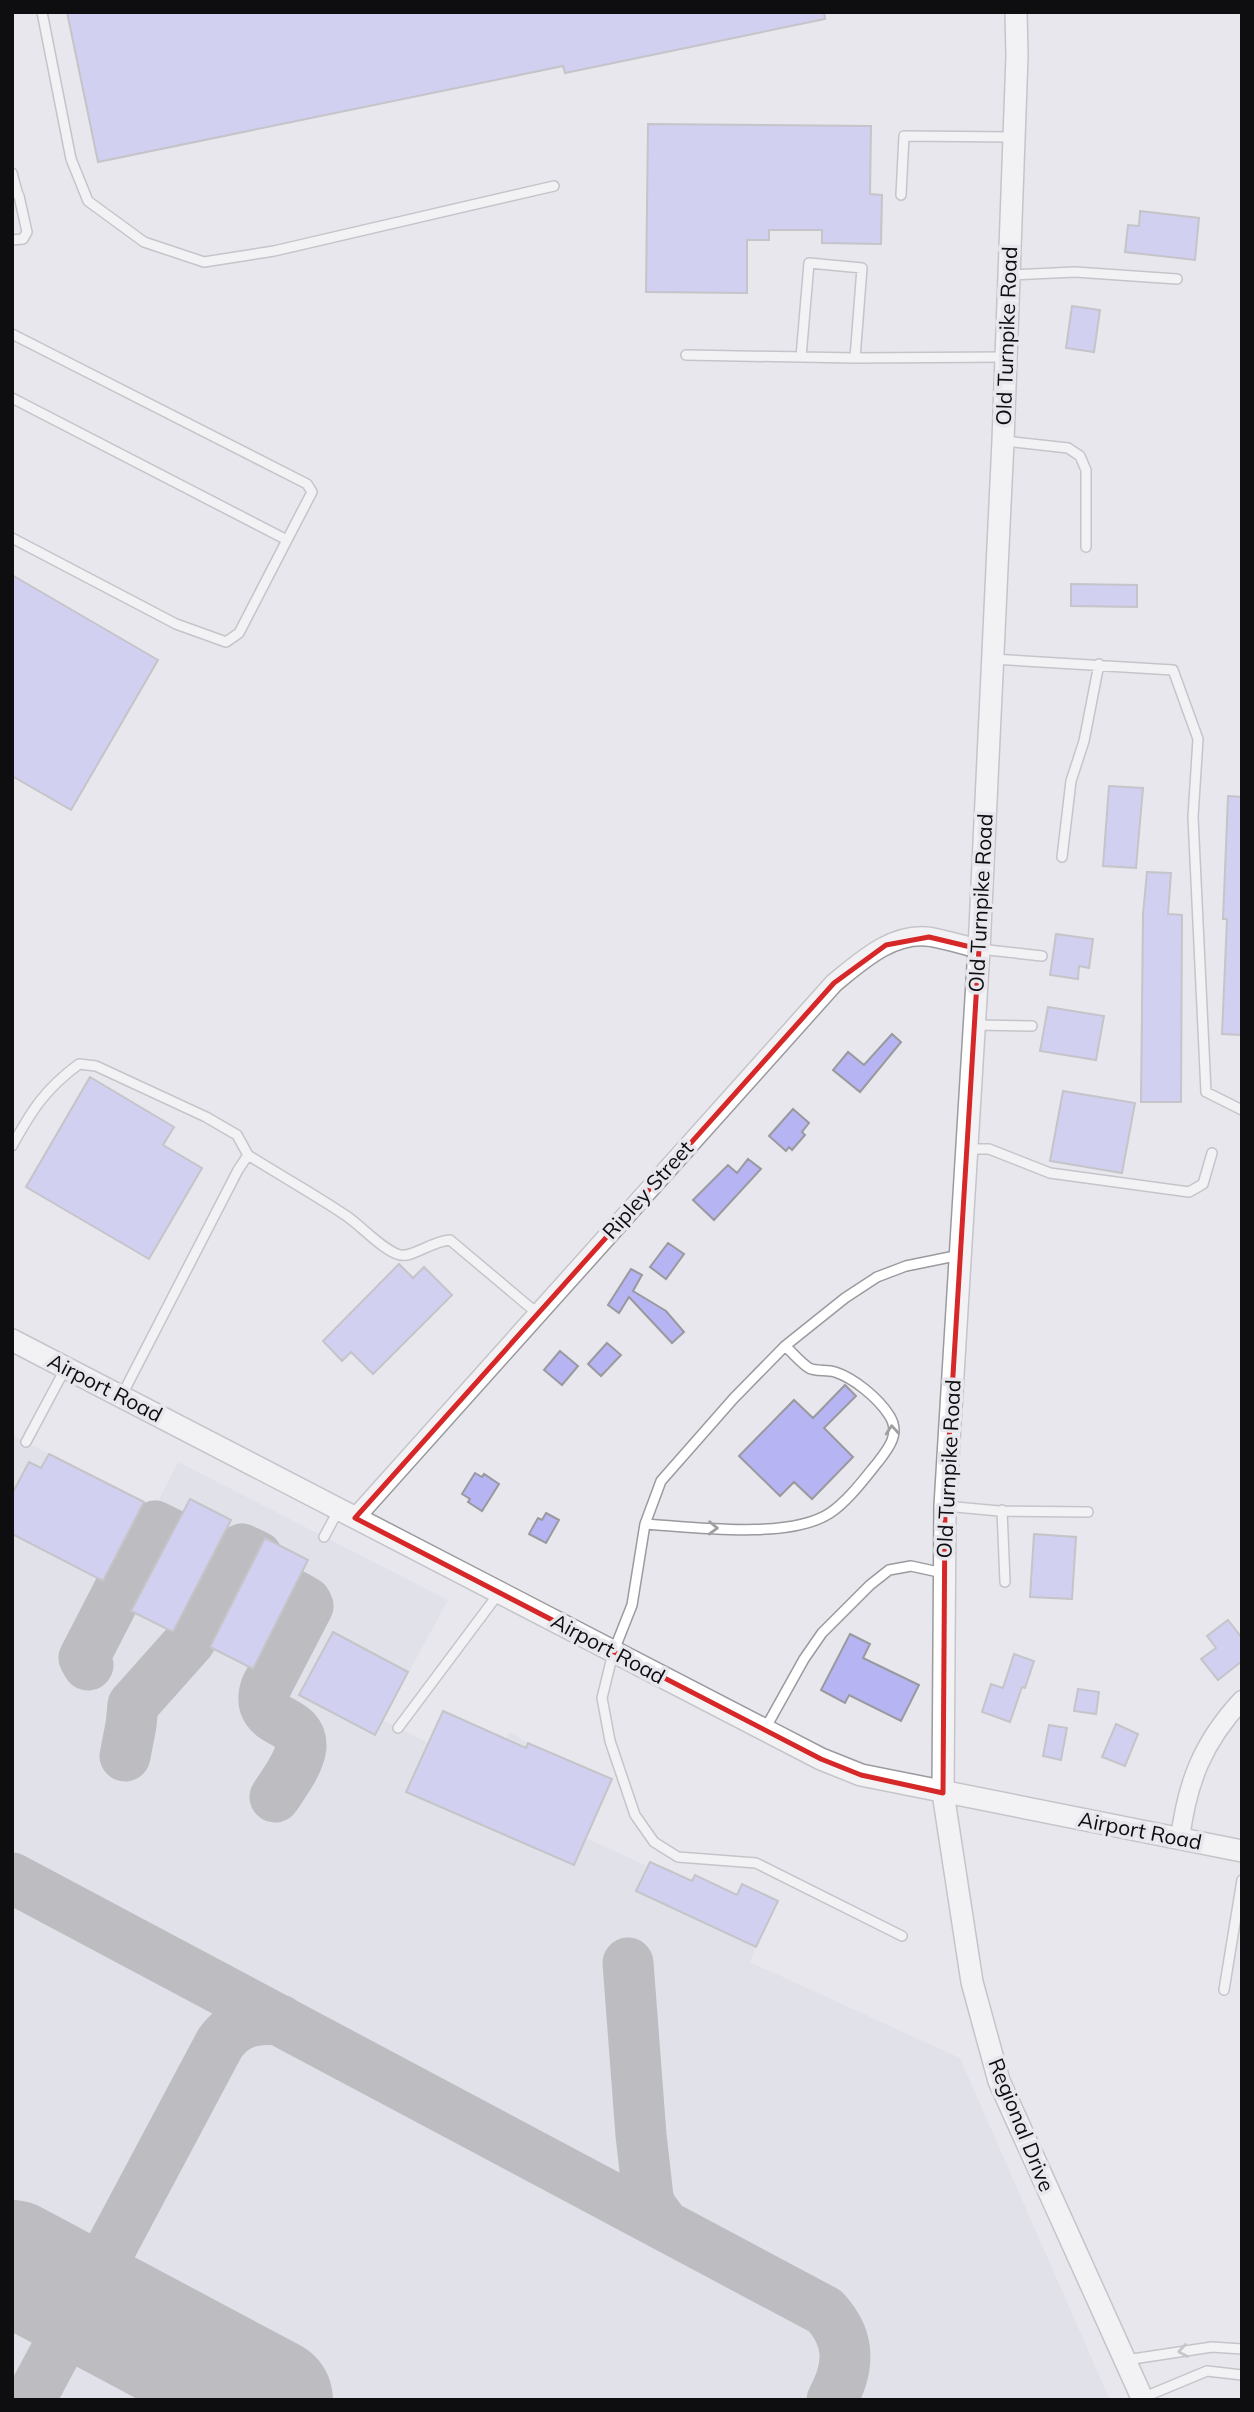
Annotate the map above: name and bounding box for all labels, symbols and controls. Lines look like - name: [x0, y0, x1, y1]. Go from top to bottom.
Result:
- street label: Old Turnpike Road: [990, 246, 1022, 426]
- street label: Old Turnpike Road: [962, 813, 998, 993]
- street label: Ripley Street: [596, 1135, 698, 1244]
- street label: Airport Road: [44, 1347, 167, 1427]
- street label: Old Turnpike Road: [930, 1379, 966, 1559]
- one-way arrow: [885, 1424, 900, 1435]
- one-way arrow: [708, 1520, 719, 1535]
- street label: Airport Road: [547, 1607, 670, 1689]
- street label: Airport Road: [1076, 1805, 1204, 1855]
- street label: Regional Drive: [983, 2054, 1060, 2195]
- one-way arrow: [1177, 2344, 1189, 2359]

